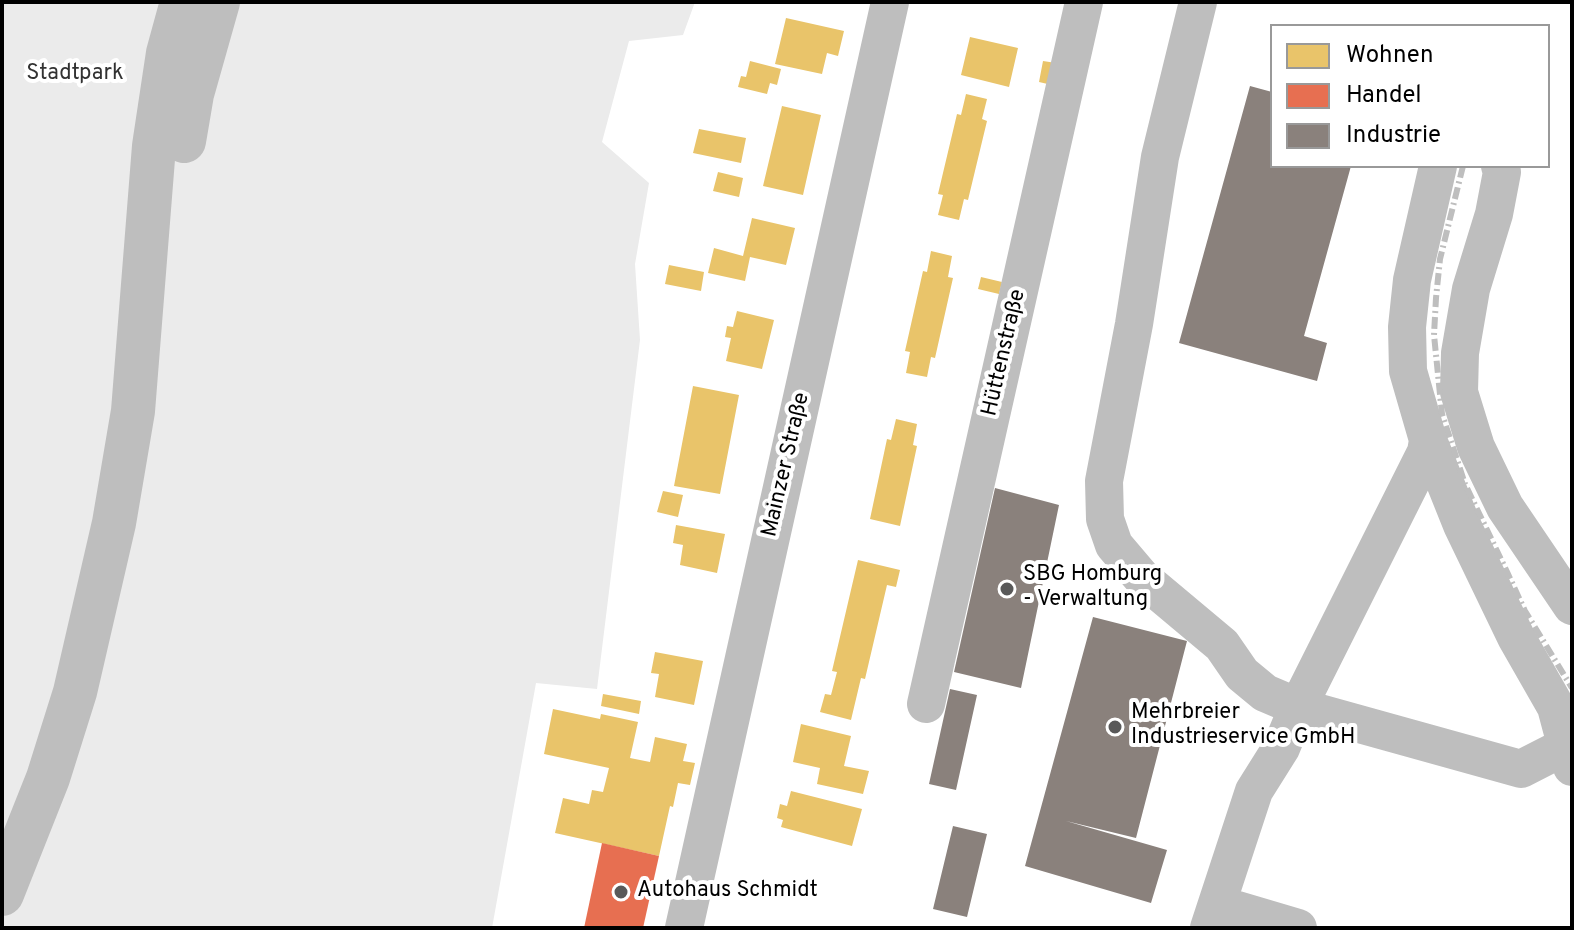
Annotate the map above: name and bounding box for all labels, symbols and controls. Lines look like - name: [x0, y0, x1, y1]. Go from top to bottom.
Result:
- legend: [1270, 24, 1550, 168]
- text: Wohnen: [1346, 41, 1433, 71]
- park label: Stadtpark: [26, 62, 124, 88]
- text: Handel: [1346, 81, 1422, 111]
- text: Industrie: [1346, 121, 1441, 151]
- street label: Hüttenstraße: [978, 287, 1032, 419]
- street label: Mainzer Straße: [758, 390, 816, 540]
- place label: SBG Homburg - Verwaltung: [1023, 563, 1162, 614]
- marker: SBG Homburg - Verwaltung: [998, 580, 1016, 598]
- place label: Mehrbreier Industrieservice GmbH: [1131, 701, 1355, 752]
- marker: Mehrbreier Industrieservice GmbH: [1106, 718, 1124, 736]
- place label: Autohaus Schmidt: [637, 879, 818, 905]
- marker: Autohaus Schmidt: [612, 883, 630, 901]

